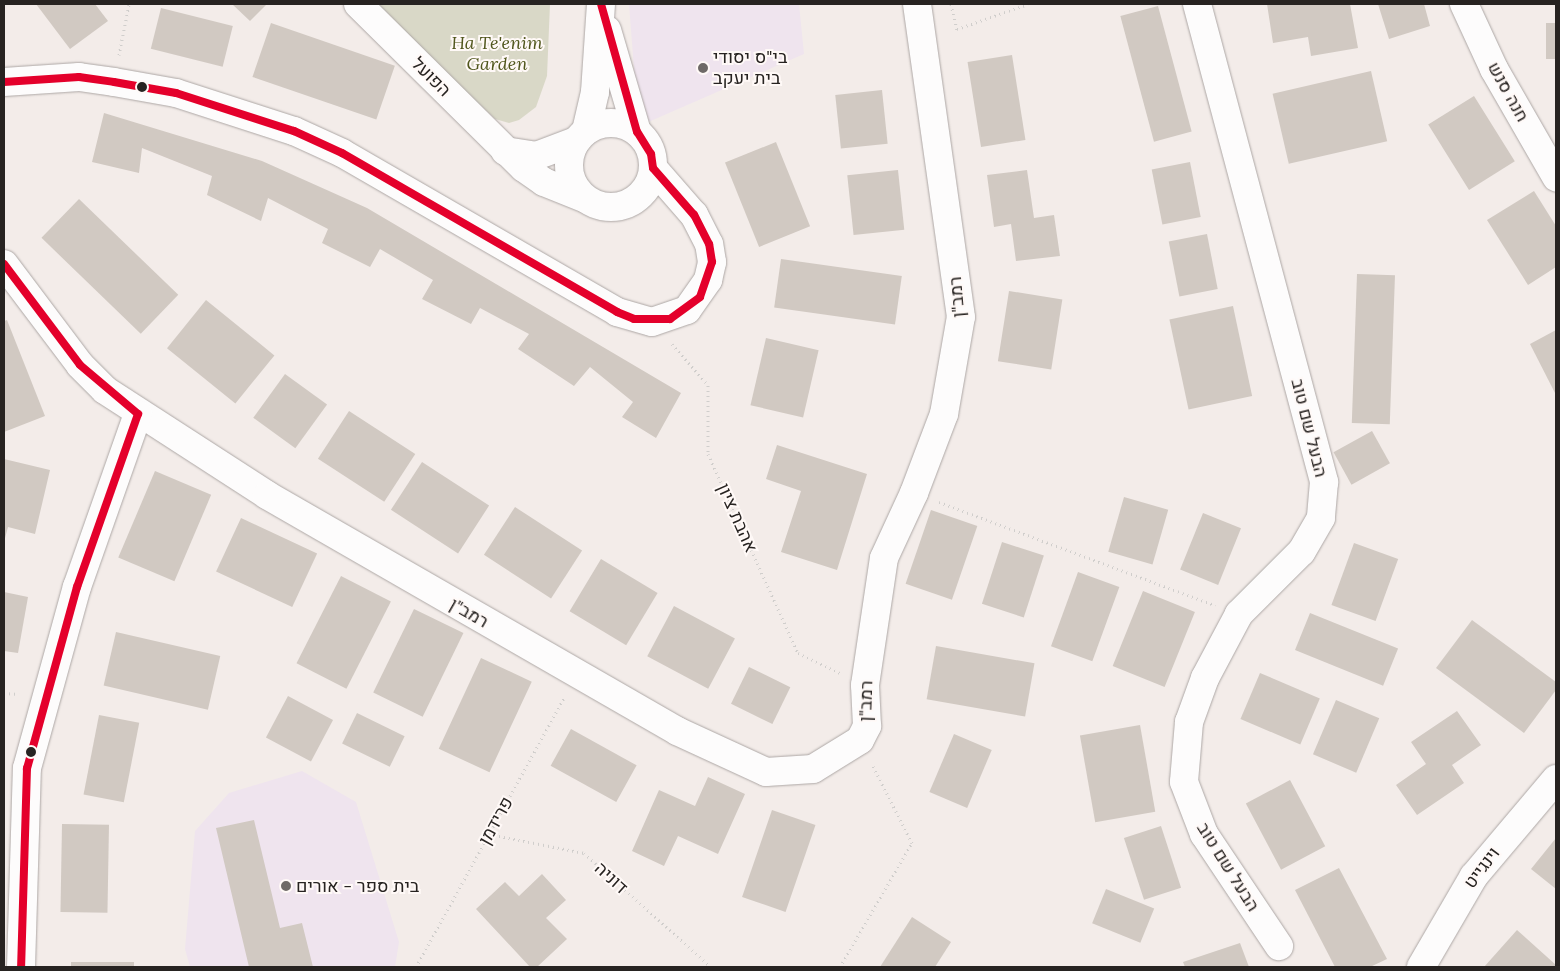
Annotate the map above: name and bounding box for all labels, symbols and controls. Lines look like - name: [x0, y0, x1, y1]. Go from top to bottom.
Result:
- park label: Ha Te'enim Garden: [451, 33, 543, 76]
- place label: בי"ס יסודי בית יעקב: [713, 47, 787, 90]
- street label: הפועל: [407, 53, 455, 101]
- street label: חנה סנש: [1483, 58, 1533, 126]
- marker: בי"ס יסודי בית יעקב: [697, 62, 709, 74]
- unlabelled marker: [137, 82, 147, 92]
- street label: רמב"ן: [944, 276, 970, 318]
- street label: הבעל שם טוב: [1286, 376, 1332, 480]
- street label: אהבת ציון: [712, 480, 762, 556]
- street label: רמב"ן: [446, 593, 492, 633]
- street label: רמב"ן: [854, 680, 878, 722]
- unlabelled marker: [26, 747, 36, 757]
- street label: פרידמן: [474, 793, 518, 849]
- street label: הבעל שם טוב: [1192, 819, 1264, 915]
- street label: וינגייט: [1459, 843, 1505, 893]
- street label: דוניה: [590, 858, 632, 898]
- place label: בית ספר - אורים: [296, 875, 419, 897]
- marker: בית ספר - אורים: [280, 880, 292, 892]

